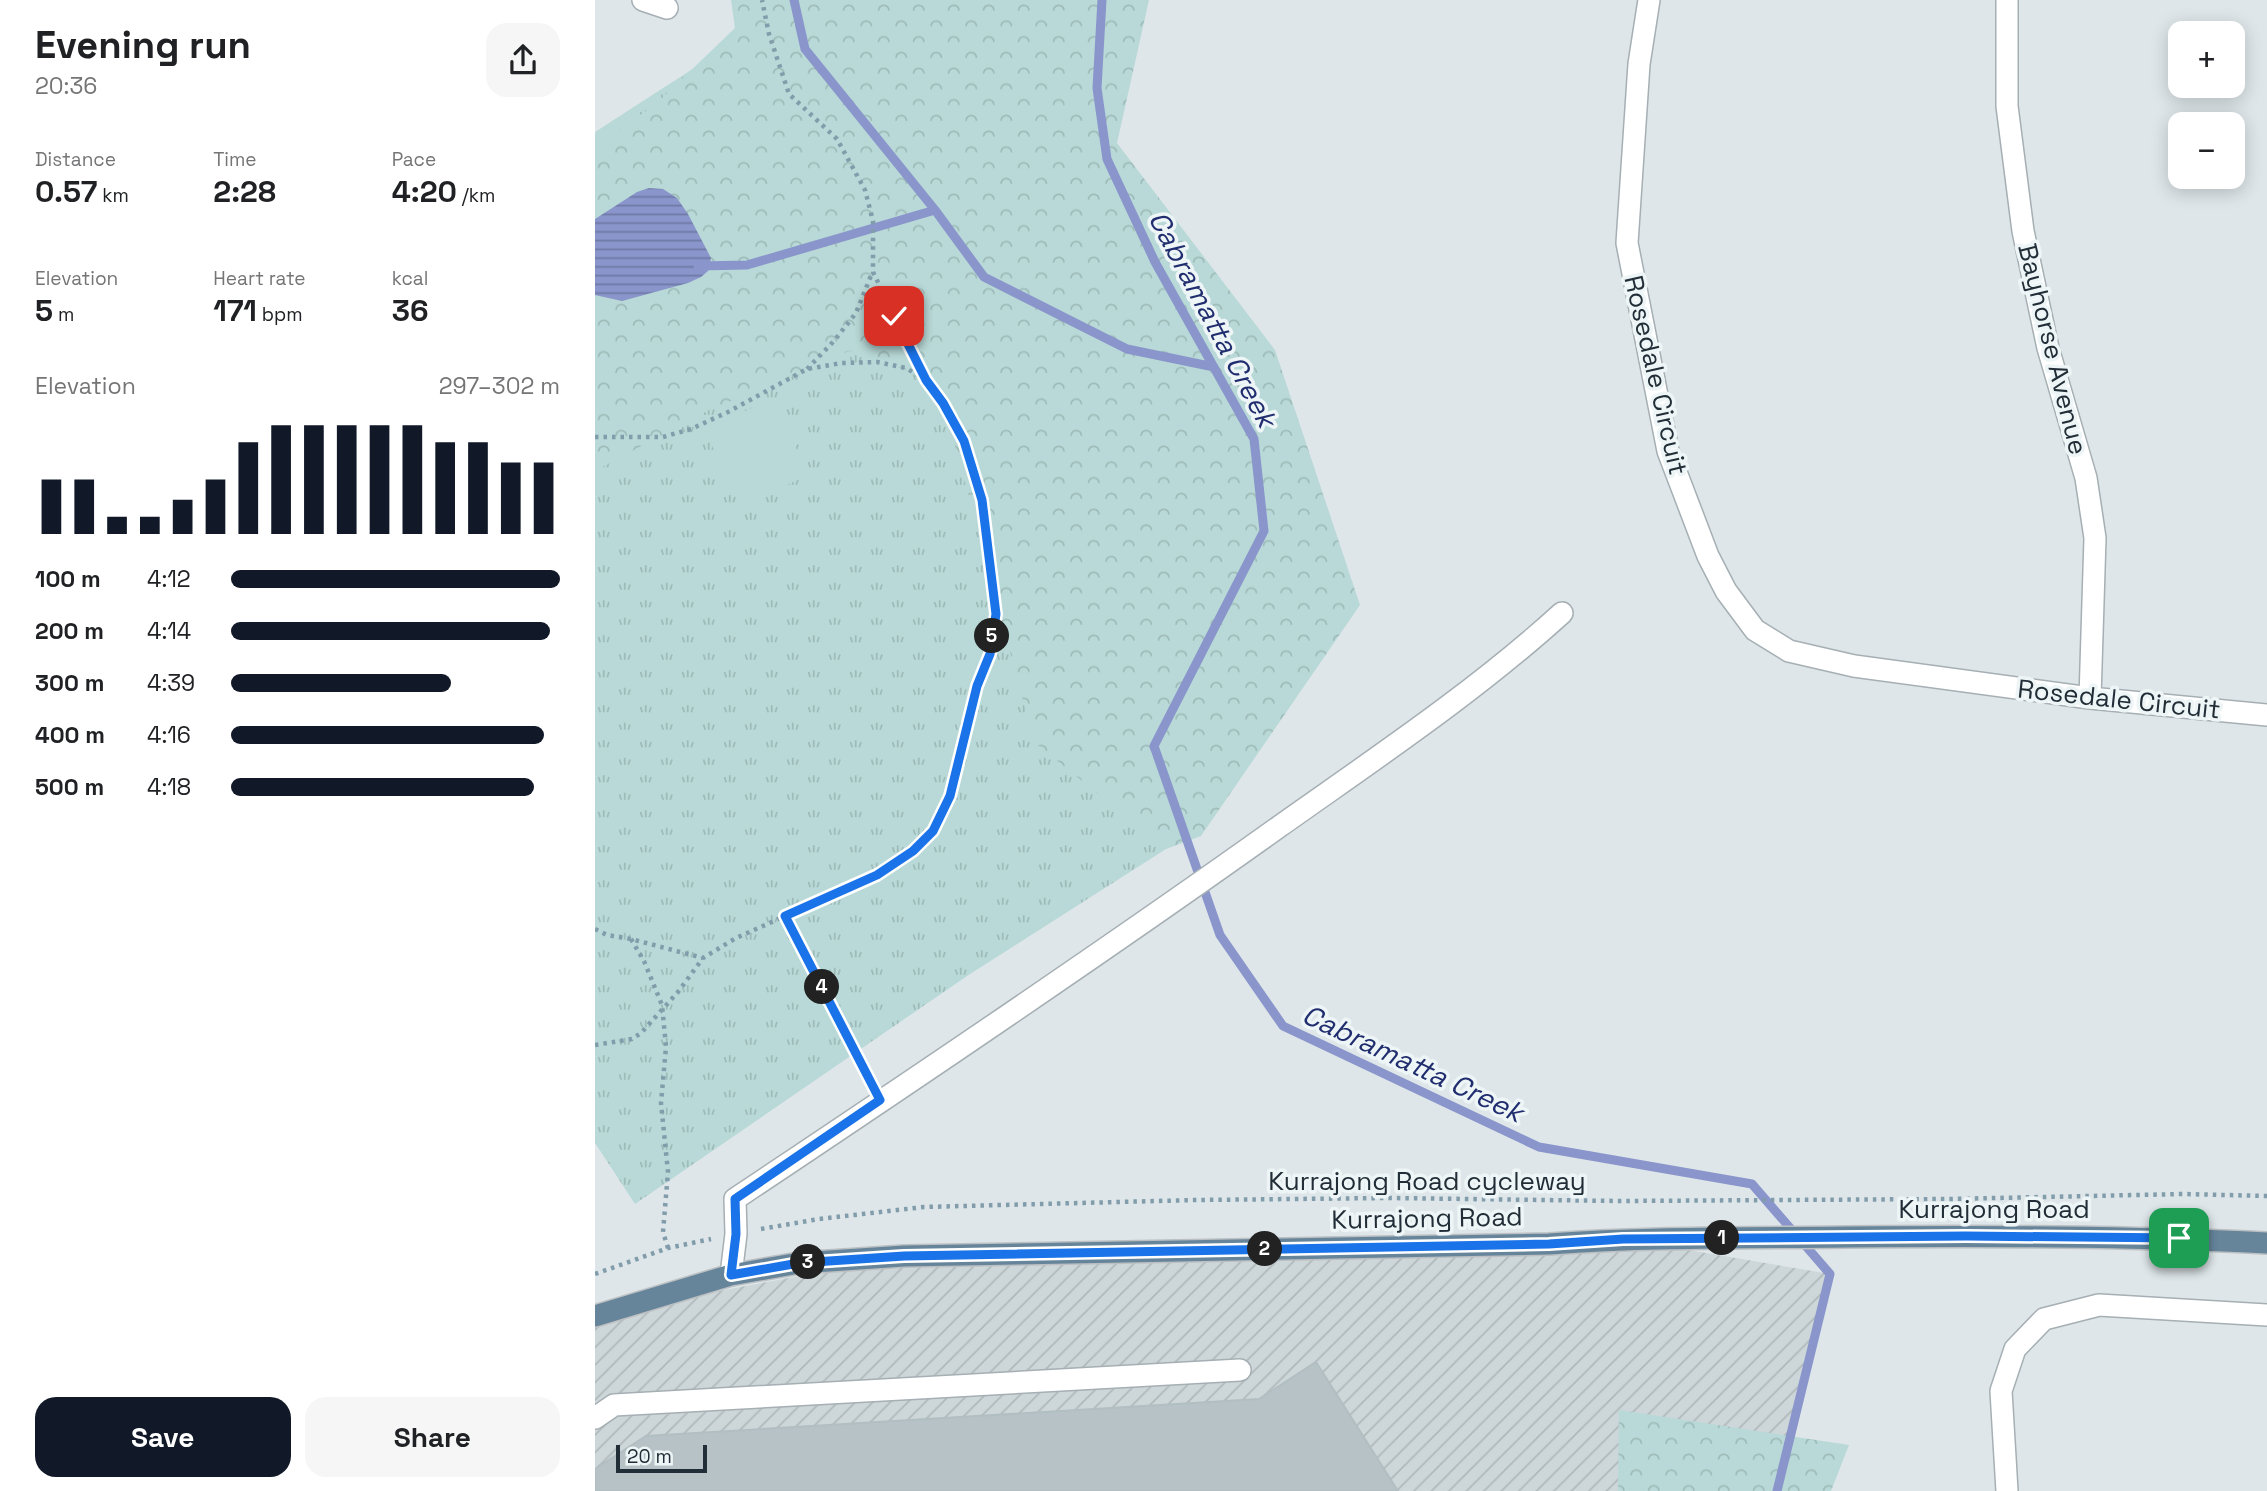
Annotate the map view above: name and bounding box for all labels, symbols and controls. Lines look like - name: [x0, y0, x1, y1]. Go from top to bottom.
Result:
- text: Evening run: [35, 21, 251, 69]
- map controls: [2168, 21, 2245, 189]
- button: +: [2168, 21, 2245, 98]
- button: share: [486, 23, 560, 97]
- text: 20:36: [35, 71, 97, 101]
- button: −: [2168, 112, 2245, 189]
- text: Distance: [35, 147, 116, 172]
- text: Time: [213, 147, 257, 172]
- text: Pace: [392, 147, 436, 172]
- text: 0.57: [35, 172, 97, 211]
- text: 2:28: [213, 172, 276, 211]
- text: 4:20: [392, 172, 457, 211]
- text: km: [97, 183, 129, 208]
- text: /km: [457, 183, 495, 208]
- water label: Cabramatta Creek: [1141, 205, 1287, 436]
- street label: Bayhorse Avenue: [2010, 240, 2096, 458]
- text: Elevation: [35, 266, 118, 291]
- text: Heart rate: [213, 266, 306, 291]
- text: kcal: [392, 266, 428, 291]
- street label: Rosedale Circuit: [1617, 272, 1695, 478]
- pin: [864, 286, 924, 346]
- text: 5: [35, 291, 53, 330]
- text: 171: [213, 291, 257, 330]
- text: 36: [392, 291, 428, 330]
- icon: check: [875, 297, 913, 335]
- text: m: [53, 302, 74, 327]
- text: bpm: [257, 302, 302, 327]
- text: Elevation: [35, 371, 136, 401]
- text: 297–302 m: [439, 371, 560, 401]
- text: 100 m: [35, 564, 101, 594]
- text: 4:12: [147, 564, 191, 594]
- text: 200 m: [35, 616, 104, 646]
- text: 4:14: [147, 616, 191, 646]
- pin: 5: [975, 618, 1009, 654]
- text: 5: [986, 623, 997, 648]
- text: 300 m: [35, 668, 104, 698]
- text: 4:39: [147, 668, 195, 698]
- street label: Rosedale Circuit: [2016, 671, 2222, 727]
- text: 400 m: [35, 720, 105, 750]
- text: 4:16: [147, 720, 191, 750]
- text: 500 m: [35, 772, 104, 802]
- text: 4:18: [147, 772, 191, 802]
- pin: 4: [805, 970, 839, 1004]
- text: 4: [815, 974, 828, 999]
- water label: Cabramatta Creek: [1297, 996, 1532, 1131]
- street label: Kurrajong Road cycleway: [1268, 1164, 1586, 1198]
- street label: Kurrajong Road: [1898, 1192, 2090, 1226]
- street label: Kurrajong Road: [1331, 1199, 1523, 1237]
- pin: [2149, 1208, 2209, 1268]
- icon: arrive: [2160, 1219, 2198, 1257]
- pin: 1: [1705, 1220, 1739, 1256]
- text: 1: [1717, 1225, 1726, 1250]
- pin: 2: [1247, 1232, 1283, 1266]
- text: 2: [1259, 1236, 1270, 1261]
- pin: 3: [791, 1244, 825, 1280]
- text: 3: [802, 1249, 813, 1274]
- button: Save: [35, 1397, 291, 1477]
- button: Share: [305, 1397, 560, 1477]
- scale bar: [616, 1442, 707, 1474]
- text: 20 m: [627, 1444, 672, 1469]

